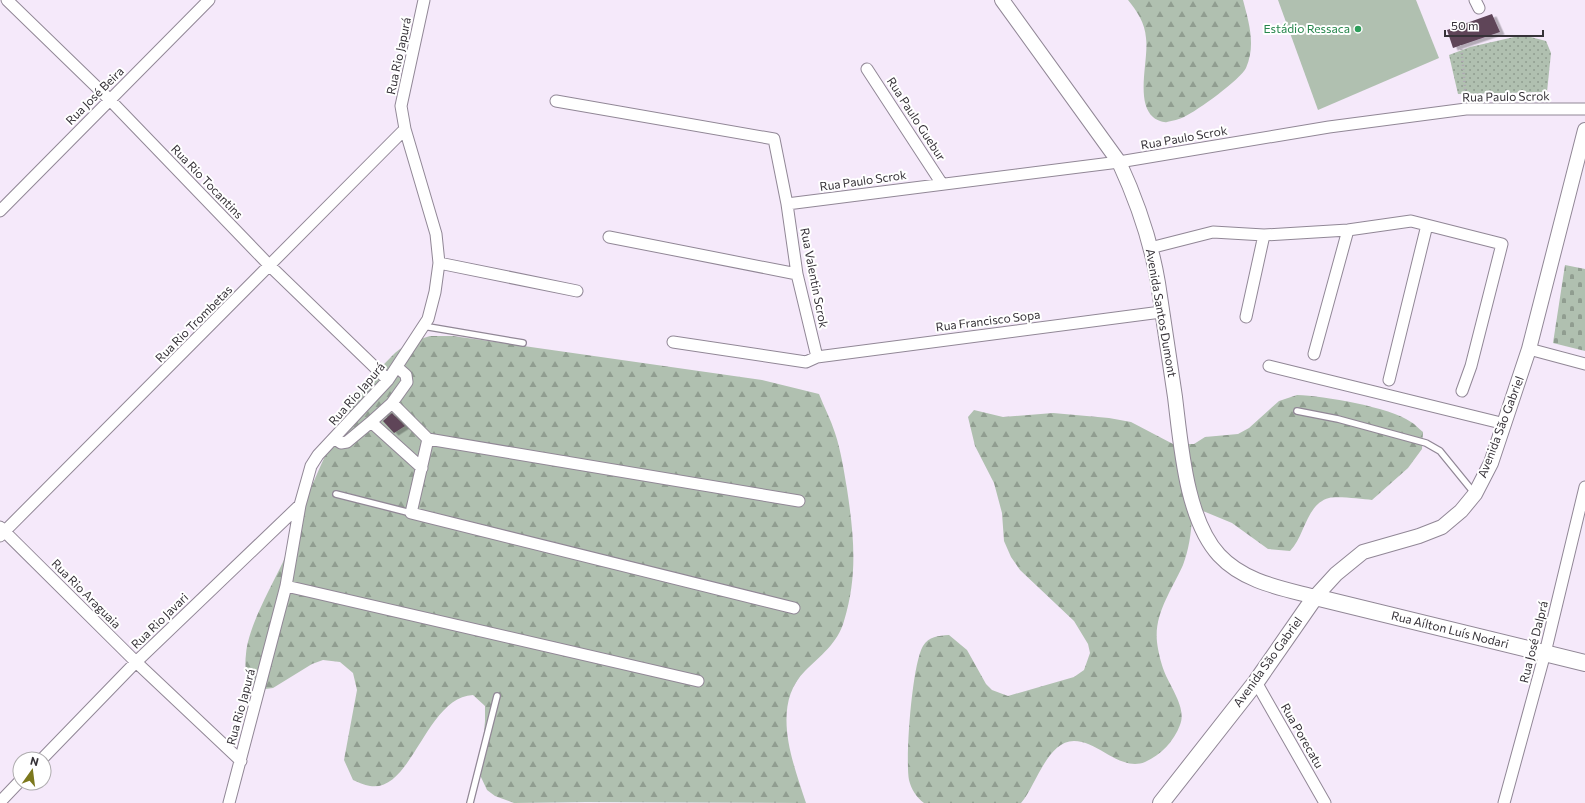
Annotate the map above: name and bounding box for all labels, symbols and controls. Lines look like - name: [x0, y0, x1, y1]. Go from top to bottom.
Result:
- scale bar: [1445, 12, 1543, 38]
- street label: Rua Rio Japurá: [383, 16, 414, 96]
- text: 50 m: [1451, 18, 1479, 32]
- place label: Estádio Ressaca: [1263, 21, 1350, 35]
- marker: Estádio Ressaca: [1353, 24, 1363, 34]
- street label: Rua José Beira: [62, 63, 127, 128]
- street label: Rua Paulo Guebur: [885, 74, 949, 163]
- street label: Rua Paulo Scrok: [1462, 88, 1550, 104]
- street label: Rua Paulo Scrok: [1140, 122, 1229, 152]
- street label: Rua Rio Tocantins: [169, 141, 247, 221]
- street label: Rua Paulo Scrok: [819, 167, 908, 193]
- street label: Rua Valentin Scrok: [798, 227, 832, 330]
- street label: Avenida Santos Dumont: [1144, 247, 1180, 378]
- street label: Rua Rio Trombetas: [152, 282, 235, 365]
- street label: Rua Francisco Sopa: [935, 307, 1041, 333]
- street label: Rua Rio Japurá: [325, 359, 388, 428]
- street label: Avenida São Gabriel: [1474, 374, 1526, 479]
- street label: Rua Rio Araguaia: [49, 556, 124, 631]
- street label: Rua Rio Javari: [128, 590, 191, 652]
- street label: Rua José Dalprá: [1516, 599, 1551, 684]
- street label: Rua Aílton Luís Nodari: [1390, 608, 1510, 650]
- street label: Avenida São Gabriel: [1230, 614, 1305, 709]
- street label: Rua Rio Japurá: [223, 667, 258, 747]
- street label: Rua Porecatu: [1279, 701, 1327, 770]
- north arrow: [12, 751, 52, 791]
- text: N: [29, 754, 40, 768]

